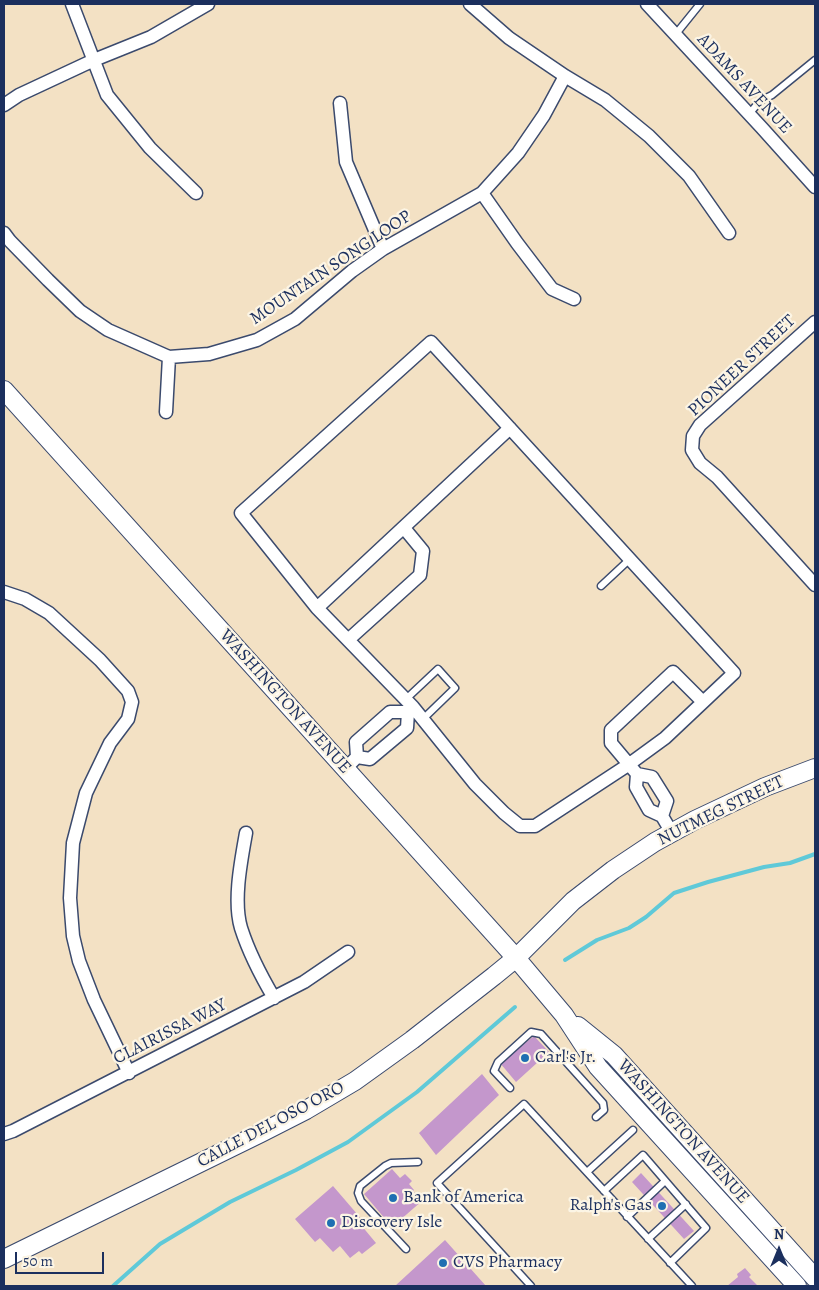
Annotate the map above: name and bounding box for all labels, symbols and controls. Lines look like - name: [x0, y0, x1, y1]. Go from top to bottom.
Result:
- street label: ADAMS AVENUE: [692, 29, 796, 139]
- street label: MOUNTAIN SONG LOOP: [246, 206, 416, 330]
- street label: PIONEER STREET: [684, 311, 800, 421]
- street label: WASHINGTON AVENUE: [214, 625, 356, 779]
- street label: NUTMEG STREET: [654, 771, 788, 851]
- street label: CLAIRISSA WAY: [110, 994, 230, 1070]
- place label: Carl's Jr.: [535, 1047, 596, 1069]
- marker: Carl's Jr.: [519, 1052, 531, 1064]
- street label: WASHINGTON AVENUE: [612, 1055, 754, 1209]
- street label: CALLE DEL OSO ORO: [194, 1077, 348, 1173]
- place label: Bank of America: [403, 1187, 524, 1209]
- marker: Bank of America: [387, 1192, 399, 1204]
- place label: Ralph's Gas: [569, 1195, 652, 1217]
- marker: Ralph's Gas: [656, 1200, 668, 1212]
- place label: Discovery Isle: [341, 1212, 442, 1234]
- marker: Discovery Isle: [325, 1217, 337, 1229]
- north arrow: [754, 1225, 804, 1275]
- text: N: [774, 1225, 784, 1244]
- scale bar: [18, 1242, 106, 1274]
- text: 50 m: [23, 1251, 53, 1271]
- place label: CVS Pharmacy: [453, 1252, 562, 1274]
- marker: CVS Pharmacy: [437, 1257, 449, 1269]

